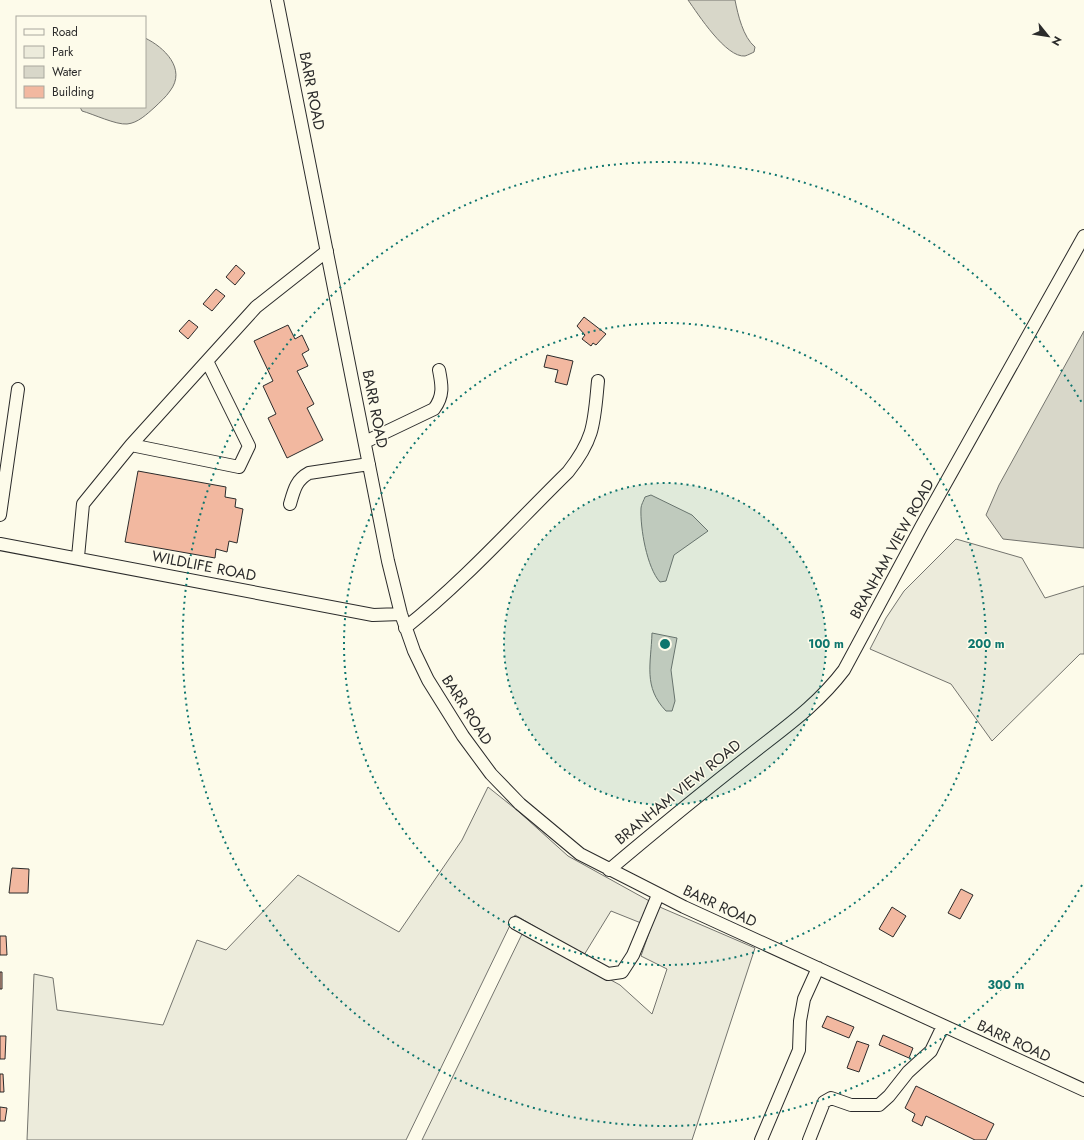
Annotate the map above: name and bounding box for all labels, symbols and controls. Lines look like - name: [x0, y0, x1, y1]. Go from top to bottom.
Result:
- legend: [16, 16, 146, 108]
- north arrow: [1028, 16, 1068, 56]
- text: Road: [52, 23, 78, 41]
- text: N: [1048, 33, 1066, 49]
- text: Park: [52, 43, 74, 61]
- street label: BARR ROAD: [294, 50, 330, 132]
- text: Water: [52, 63, 83, 81]
- text: Building: [52, 83, 94, 101]
- street label: BARR ROAD: [357, 368, 393, 450]
- street label: BRANHAM VIEW ROAD: [844, 475, 940, 623]
- street label: WILDLIFE ROAD: [150, 545, 258, 587]
- text: 100 m: [808, 635, 844, 653]
- text: 200 m: [967, 635, 1005, 653]
- centre of rings: [658, 637, 672, 651]
- street label: BARR ROAD: [436, 671, 498, 749]
- street label: BRANHAM VIEW ROAD: [610, 734, 746, 850]
- street label: BARR ROAD: [679, 879, 761, 933]
- text: 300 m: [988, 976, 1025, 994]
- street label: BARR ROAD: [973, 1014, 1055, 1068]

